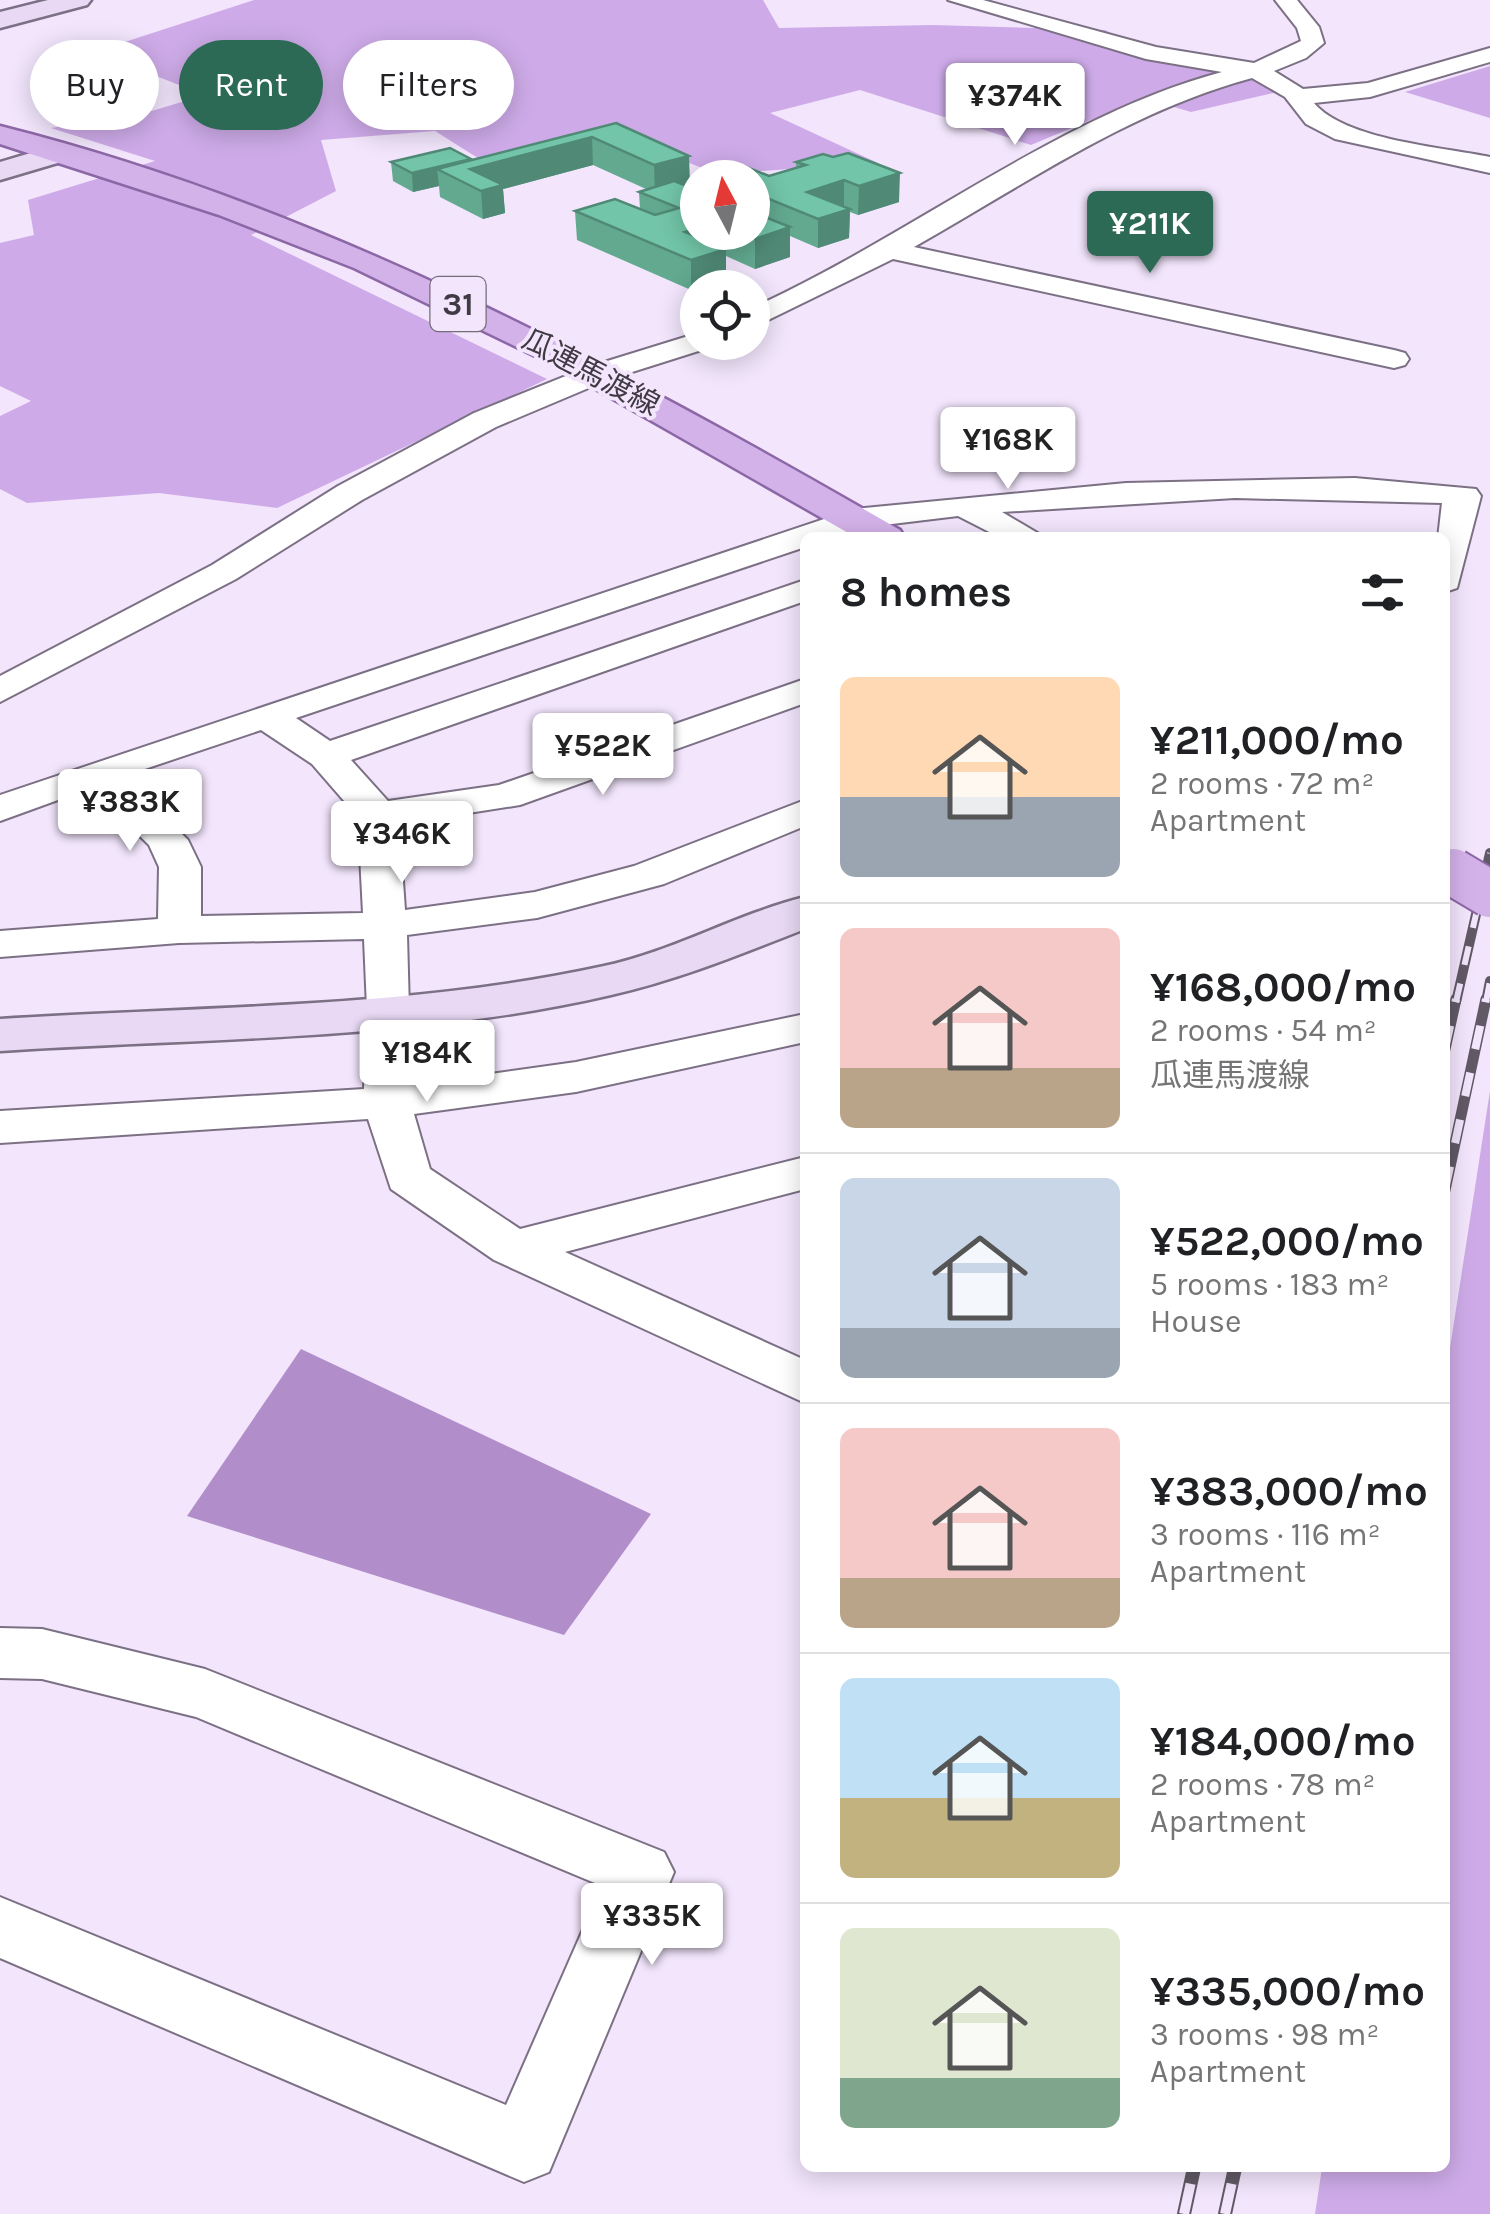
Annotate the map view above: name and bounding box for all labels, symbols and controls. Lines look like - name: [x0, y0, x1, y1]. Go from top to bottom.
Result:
- chip: Buy: [30, 40, 159, 130]
- chip: Rent: [179, 40, 323, 130]
- chip: Filters: [343, 40, 514, 130]
- pin: ¥374K: [945, 63, 1085, 148]
- text: ¥374K: [968, 77, 1062, 114]
- north arrow: [680, 160, 770, 250]
- map controls: [680, 160, 770, 360]
- pin: ¥211K: [1080, 191, 1220, 276]
- text: ¥211K: [1109, 205, 1191, 242]
- button: locate: [680, 270, 770, 360]
- road number: 31: [430, 277, 486, 331]
- street label: 瓜連馬渡線: [516, 321, 666, 423]
- pin: ¥168K: [938, 407, 1078, 492]
- text: ¥168K: [962, 421, 1054, 458]
- icon: filters: [1355, 565, 1410, 620]
- text: 8 homes: [840, 567, 1012, 617]
- pin: ¥522K: [533, 713, 673, 798]
- text: ¥211,000/mo: [1150, 715, 1404, 765]
- icon: home: [920, 717, 1040, 837]
- text: ¥522K: [554, 727, 652, 764]
- text: 2 rooms · 72 m²: [1150, 765, 1374, 802]
- pin: ¥383K: [60, 769, 200, 854]
- text: ¥383K: [80, 783, 180, 820]
- pin: ¥346K: [332, 801, 472, 886]
- text: Apartment: [1150, 802, 1306, 839]
- text: ¥346K: [353, 815, 451, 852]
- text: ¥168,000/mo: [1150, 962, 1416, 1012]
- icon: home: [920, 968, 1040, 1088]
- text: 2 rooms · 54 m²: [1150, 1012, 1377, 1049]
- pin: ¥184K: [357, 1020, 497, 1105]
- text: ¥184K: [382, 1034, 472, 1071]
- text: 瓜連馬渡線: [1150, 1057, 1310, 1094]
- text: ¥522,000/mo: [1150, 1216, 1424, 1266]
- icon: home: [920, 1218, 1040, 1338]
- text: 5 rooms · 183 m²: [1150, 1266, 1389, 1303]
- text: House: [1150, 1303, 1242, 1340]
- text: ¥383,000/mo: [1150, 1466, 1428, 1516]
- icon: home: [920, 1468, 1040, 1588]
- text: 3 rooms · 116 m²: [1150, 1516, 1381, 1553]
- text: Apartment: [1150, 1553, 1306, 1590]
- text: ¥184,000/mo: [1150, 1716, 1416, 1766]
- icon: home: [920, 1718, 1040, 1838]
- text: 2 rooms · 78 m²: [1150, 1766, 1375, 1803]
- text: Apartment: [1150, 1803, 1306, 1840]
- pin: ¥335K: [582, 1883, 722, 1968]
- text: ¥335K: [603, 1897, 701, 1934]
- text: ¥335,000/mo: [1150, 1966, 1425, 2016]
- icon: home: [920, 1968, 1040, 2088]
- text: 3 rooms · 98 m²: [1150, 2016, 1379, 2053]
- text: Apartment: [1150, 2053, 1306, 2090]

